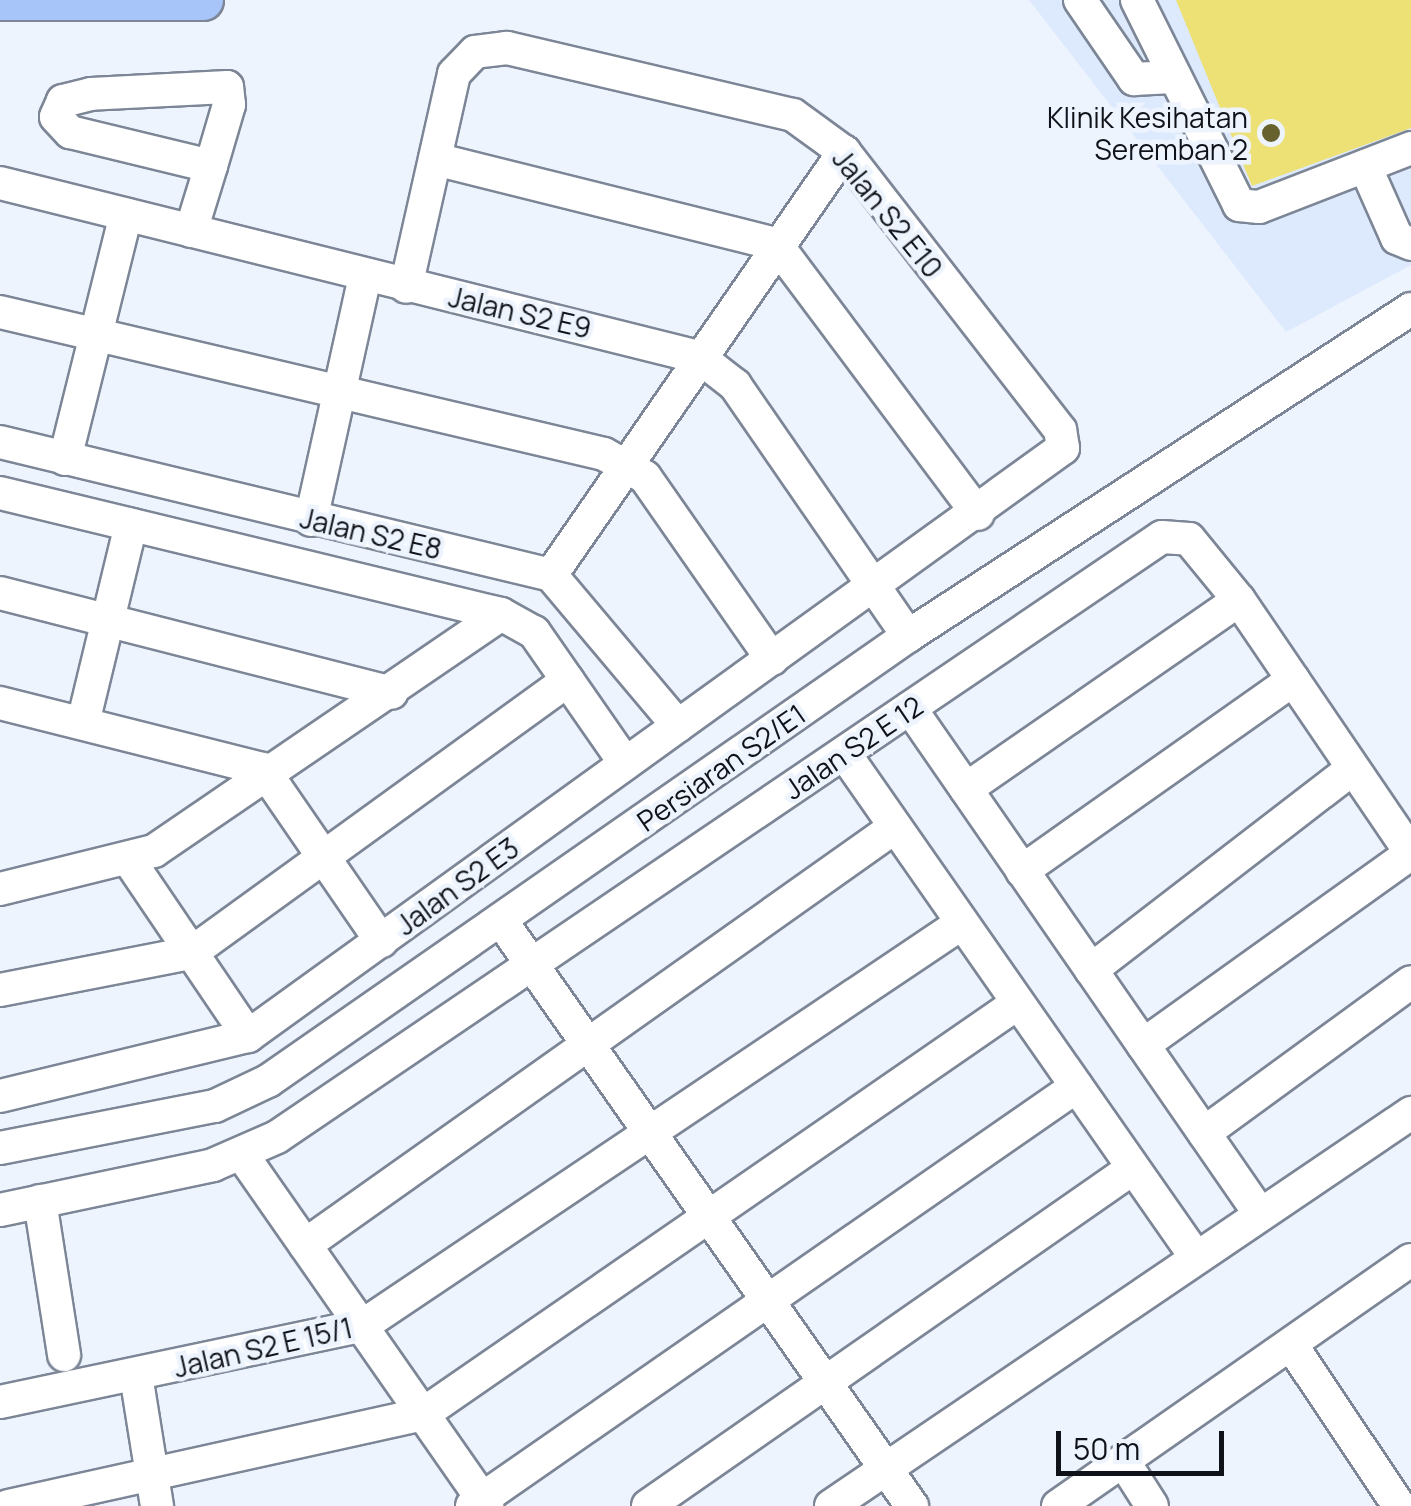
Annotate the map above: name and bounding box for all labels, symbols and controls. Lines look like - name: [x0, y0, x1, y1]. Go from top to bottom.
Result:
- place label: Klinik Kesihatan Seremban 2: [1047, 100, 1248, 166]
- marker: Klinik Kesihatan Seremban 2: [1258, 120, 1284, 146]
- street label: Jalan S2 E10: [826, 142, 950, 284]
- street label: Jalan S2 E9: [446, 279, 594, 345]
- street label: Jalan S2 E8: [297, 500, 445, 566]
- street label: Jalan S2 E 12: [777, 688, 929, 806]
- street label: Persiaran S2/E1: [630, 697, 812, 837]
- street label: Jalan S2 E3: [389, 830, 525, 942]
- street label: Jalan S2 E 15/1: [171, 1310, 355, 1384]
- scale bar: [1061, 1411, 1228, 1473]
- text: 50 m: [1073, 1428, 1140, 1469]

